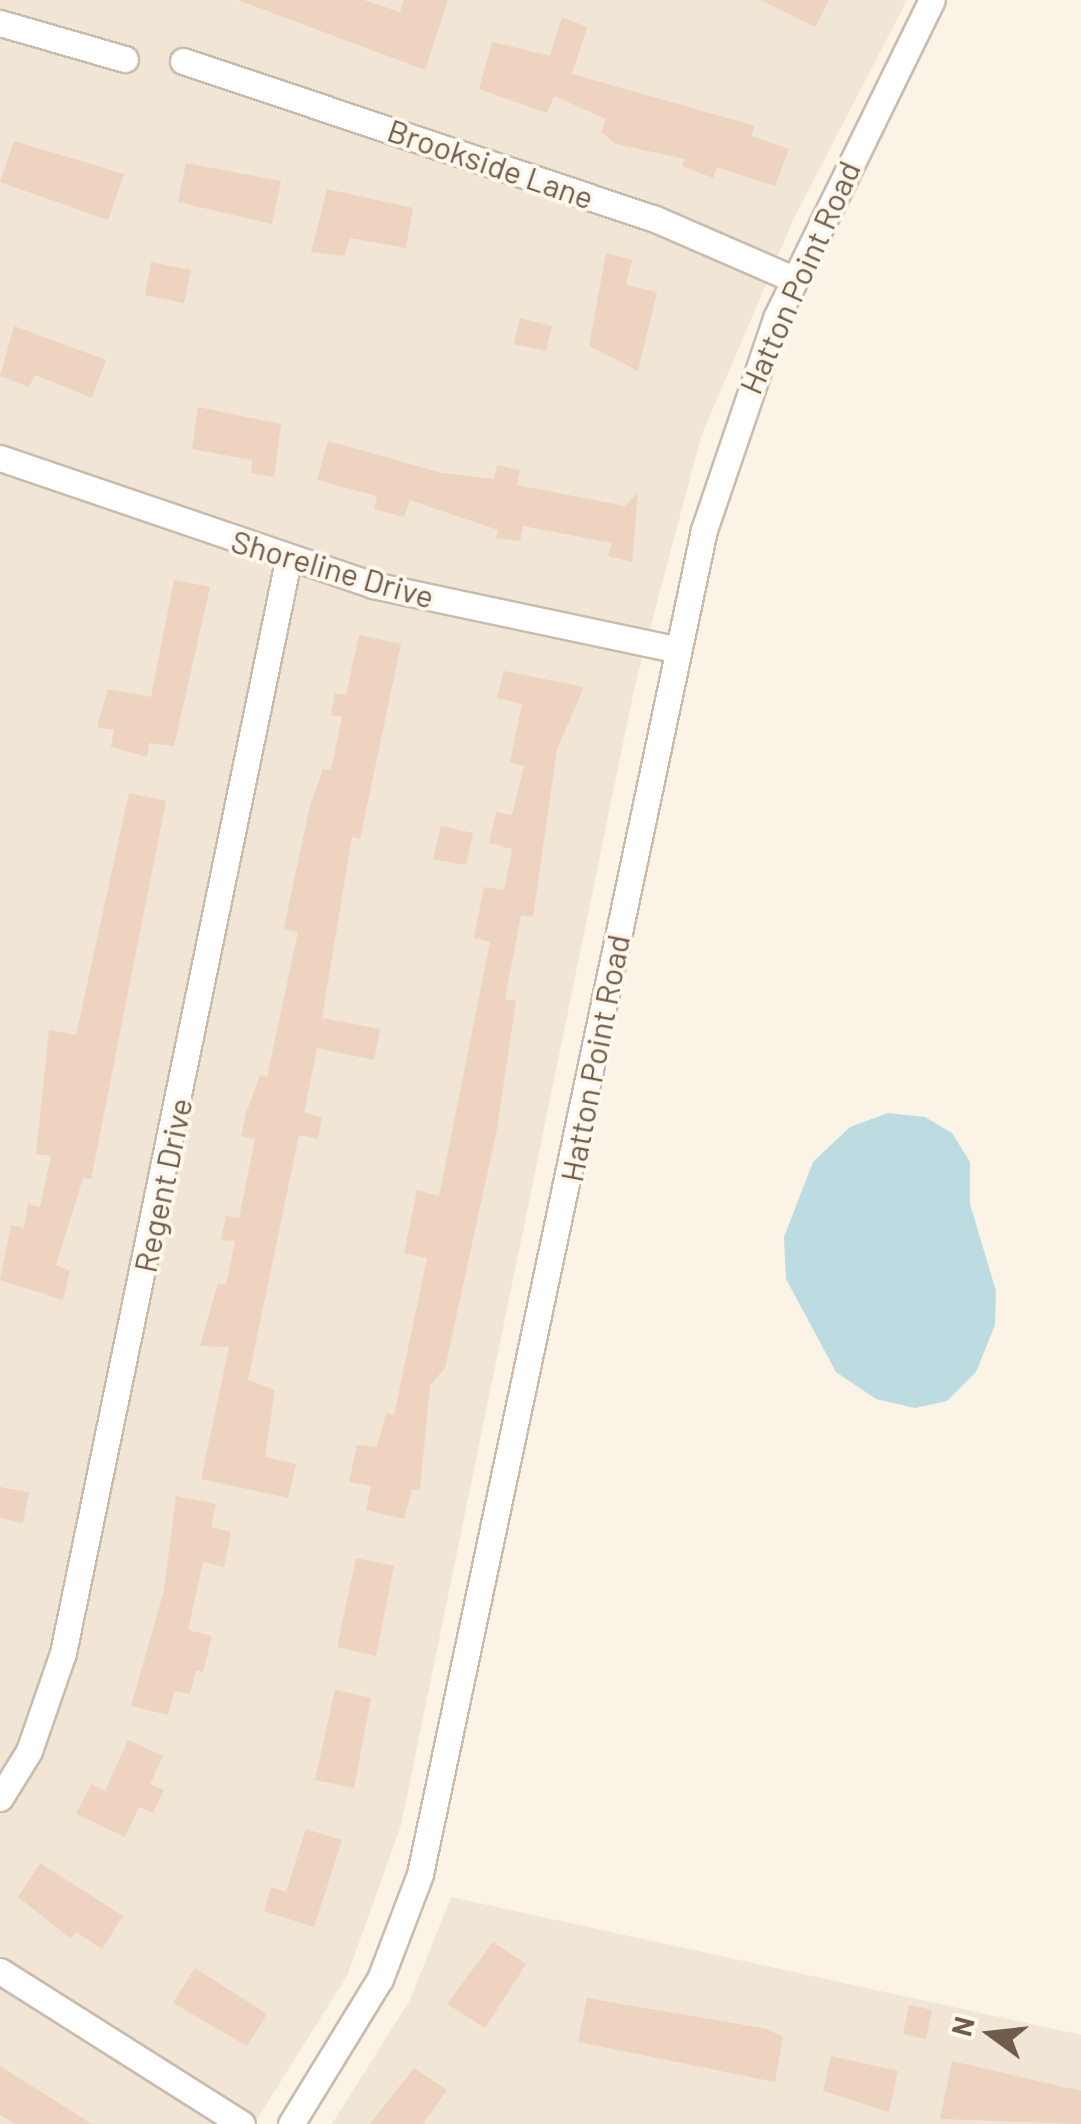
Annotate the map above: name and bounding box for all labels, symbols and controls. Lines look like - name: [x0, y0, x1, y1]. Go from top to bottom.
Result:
- street label: Brookside Lane: [383, 110, 599, 216]
- street label: Hatton Point Road: [730, 155, 868, 399]
- street label: Shoreline Drive: [227, 521, 439, 615]
- street label: Hatton Point Road: [551, 931, 637, 1185]
- street label: Regent Drive: [125, 1094, 199, 1276]
- north arrow: [941, 1984, 1041, 2084]
- text: N: [943, 2013, 981, 2040]

